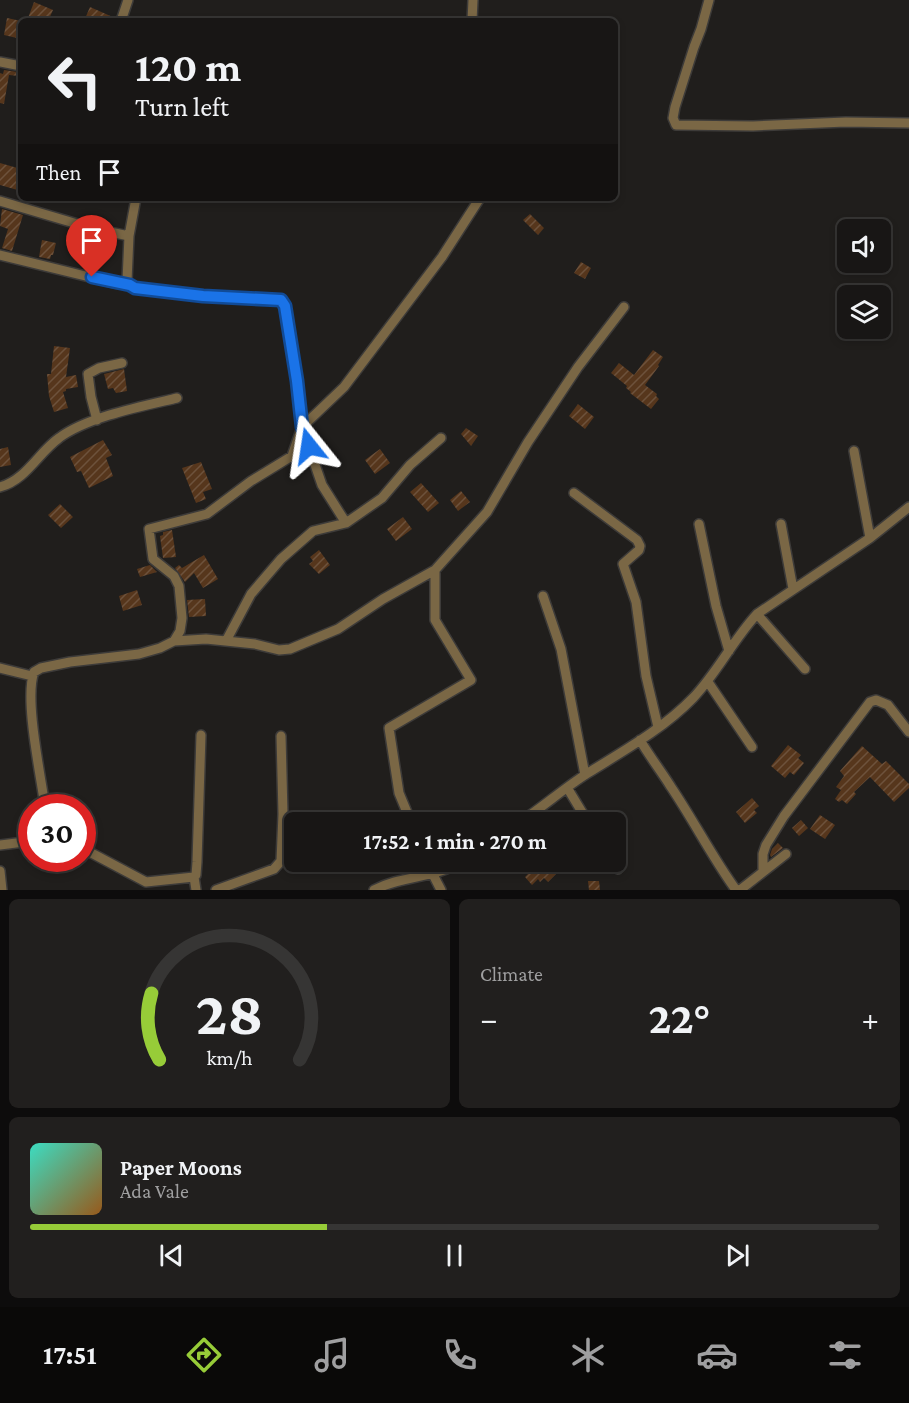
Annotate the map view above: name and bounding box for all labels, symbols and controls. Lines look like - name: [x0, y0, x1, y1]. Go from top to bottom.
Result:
- icon: left: [36, 42, 114, 120]
- text: 120 m: [135, 43, 241, 90]
- text: Turn left: [135, 92, 229, 122]
- icon: arrive: [93, 156, 126, 189]
- text: Then: [36, 160, 81, 185]
- pin: [66, 215, 117, 277]
- map controls: [837, 219, 891, 339]
- button: sound: [837, 219, 891, 273]
- icon: arrive: [75, 224, 108, 257]
- button: layers: [837, 285, 891, 339]
- position arrow: [277, 414, 341, 478]
- speed limit sign: 30: [18, 794, 96, 872]
- text: 17:52 · 1 min · 270 m: [363, 829, 547, 854]
- text: Climate: [480, 963, 543, 985]
- text: 28: [195, 978, 264, 1047]
- text: 22°: [649, 993, 710, 1043]
- text: −: [480, 1000, 497, 1037]
- text: +: [862, 1000, 879, 1037]
- text: km/h: [206, 1047, 253, 1071]
- text: Paper Moons: [120, 1155, 242, 1180]
- text: Ada Vale: [120, 1180, 189, 1202]
- icon: previous: [155, 1239, 188, 1272]
- icon: pause: [438, 1239, 471, 1272]
- icon: next: [721, 1239, 754, 1272]
- icon: directions: [183, 1334, 225, 1376]
- icon: music: [311, 1334, 353, 1376]
- icon: phone: [439, 1334, 481, 1376]
- icon: climate: [567, 1334, 609, 1376]
- icon: car: [696, 1334, 738, 1376]
- icon: filters: [824, 1334, 866, 1376]
- text: 17:51: [43, 1340, 97, 1370]

